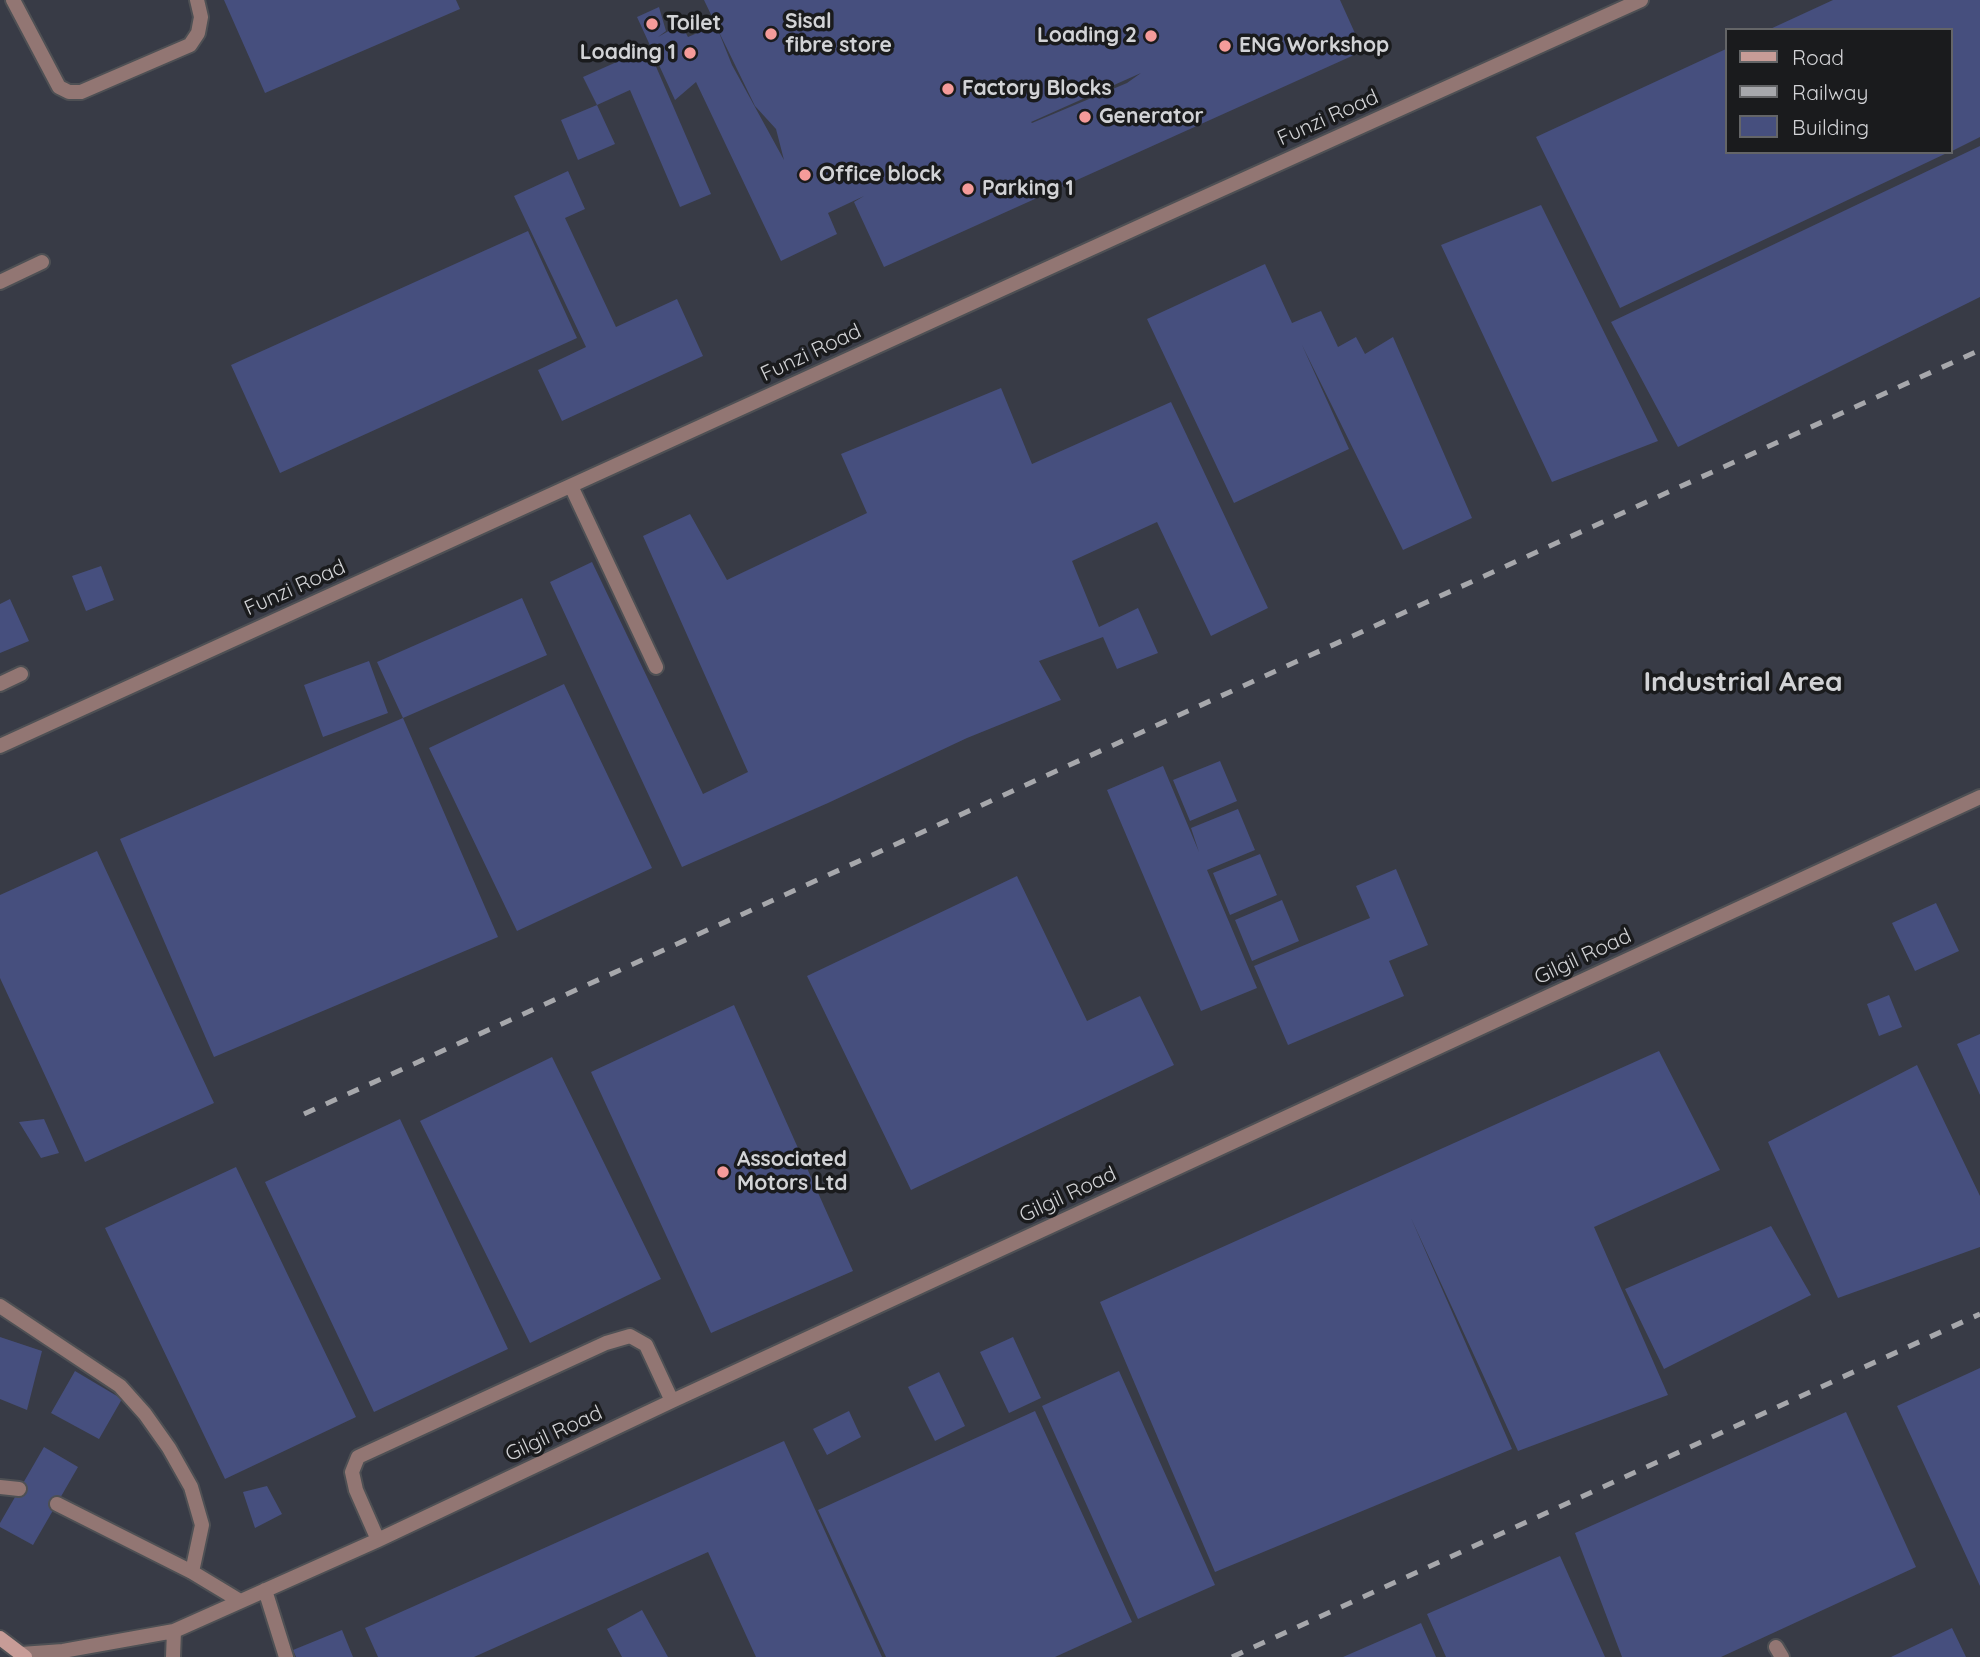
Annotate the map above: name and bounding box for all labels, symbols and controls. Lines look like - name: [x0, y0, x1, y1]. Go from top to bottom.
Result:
- place label: Sisal fibre store: [785, 9, 892, 59]
- place label: Toilet: [666, 11, 721, 37]
- marker: Toilet: [644, 16, 660, 32]
- place label: Loading 2: [1037, 23, 1137, 49]
- marker: Sisal fibre store: [763, 26, 779, 42]
- marker: Loading 2: [1143, 28, 1159, 44]
- legend: [1724, 28, 1952, 154]
- place label: ENG Workshop: [1239, 33, 1389, 59]
- marker: ENG Workshop: [1217, 38, 1233, 54]
- place label: Loading 1: [580, 40, 676, 66]
- text: Road: [1792, 44, 1844, 70]
- marker: Loading 1: [682, 45, 698, 61]
- place label: Factory Blocks: [962, 76, 1112, 102]
- text: Railway: [1792, 79, 1868, 105]
- marker: Factory Blocks: [940, 81, 956, 97]
- street label: Funzi Road: [1274, 85, 1382, 151]
- place label: Generator: [1099, 104, 1204, 130]
- marker: Generator: [1077, 109, 1093, 125]
- text: Building: [1792, 114, 1869, 140]
- place label: Office block: [819, 162, 942, 188]
- marker: Office block: [797, 167, 813, 183]
- place label: Parking 1: [982, 176, 1074, 202]
- marker: Parking 1: [960, 181, 976, 197]
- street label: Funzi Road: [757, 319, 865, 387]
- street label: Funzi Road: [241, 555, 349, 621]
- district label: Industrial Area: [1643, 666, 1843, 700]
- street label: Gilgil Road: [1531, 924, 1635, 990]
- place label: Associated Motors Ltd: [737, 1147, 847, 1197]
- street label: Gilgil Road: [1016, 1162, 1120, 1228]
- marker: Associated Motors Ltd: [715, 1164, 731, 1180]
- street label: Gilgil Road: [502, 1401, 606, 1467]

